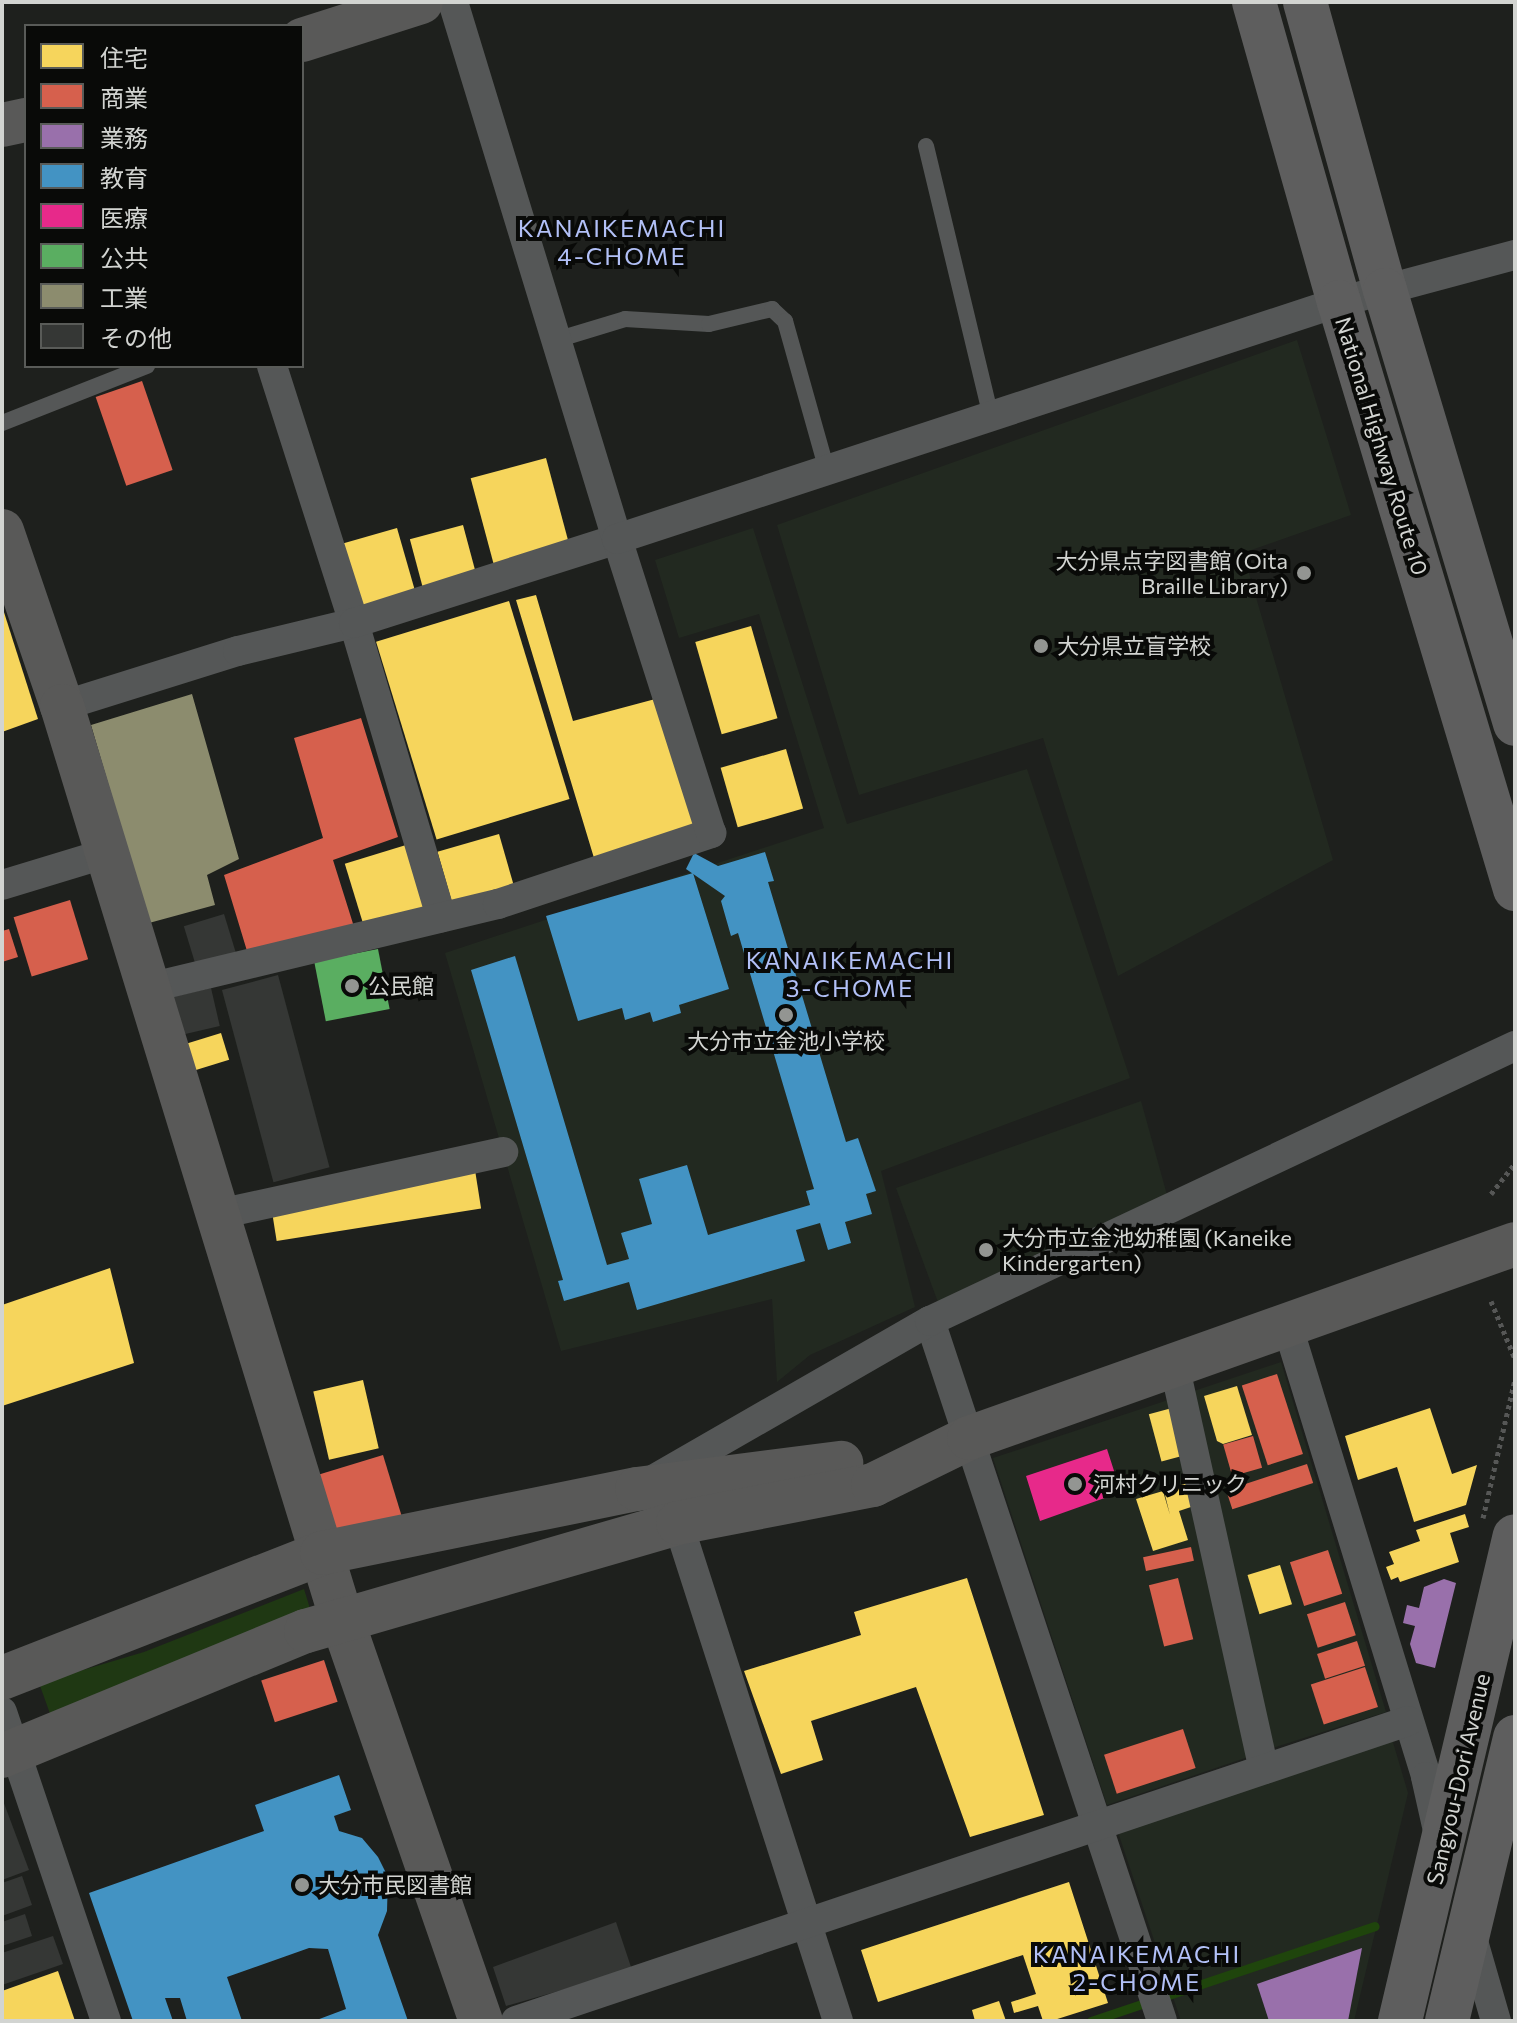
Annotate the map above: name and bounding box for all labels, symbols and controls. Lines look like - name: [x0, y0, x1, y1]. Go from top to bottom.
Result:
- legend: [24, 24, 304, 368]
- text: 住宅: [100, 43, 148, 72]
- text: 商業: [100, 83, 148, 112]
- text: 業務: [100, 123, 148, 152]
- text: 教育: [100, 163, 148, 192]
- text: 医療: [100, 203, 148, 232]
- district label: KANAIKEMACHI 4-CHOME: [518, 214, 726, 270]
- text: 公共: [100, 243, 148, 272]
- text: 工業: [100, 283, 148, 312]
- street label: National Highway Route 10: [1330, 314, 1434, 578]
- text: その他: [100, 323, 172, 352]
- place label: 大分県点字図書館 (Oita Braille Library): [1056, 547, 1288, 598]
- marker: 大分県点字図書館 (Oita Braille Library): [1295, 564, 1313, 582]
- place label: 大分県立盲学校: [1057, 633, 1211, 659]
- marker: 大分県立盲学校: [1032, 637, 1050, 655]
- district label: KANAIKEMACHI 3-CHOME: [746, 946, 954, 1002]
- place label: 公民館: [368, 973, 434, 999]
- marker: 公民館: [343, 977, 361, 995]
- marker: 大分市立金池小学校: [777, 1006, 795, 1024]
- place label: 大分市立金池小学校: [687, 1028, 885, 1054]
- place label: 大分市立金池幼稚園 (Kaneike Kindergarten): [1002, 1224, 1292, 1276]
- marker: 大分市立金池幼稚園 (Kaneike Kindergarten): [977, 1241, 995, 1259]
- place label: 河村クリニック: [1093, 1471, 1247, 1497]
- marker: 河村クリニック: [1064, 1473, 1086, 1495]
- street label: Sangyou-Dori Avenue: [1421, 1671, 1495, 1887]
- place label: 大分市民図書館: [318, 1872, 472, 1898]
- marker: 大分市民図書館: [293, 1876, 311, 1894]
- district label: KANAIKEMACHI 2-CHOME: [1033, 1940, 1241, 1996]

